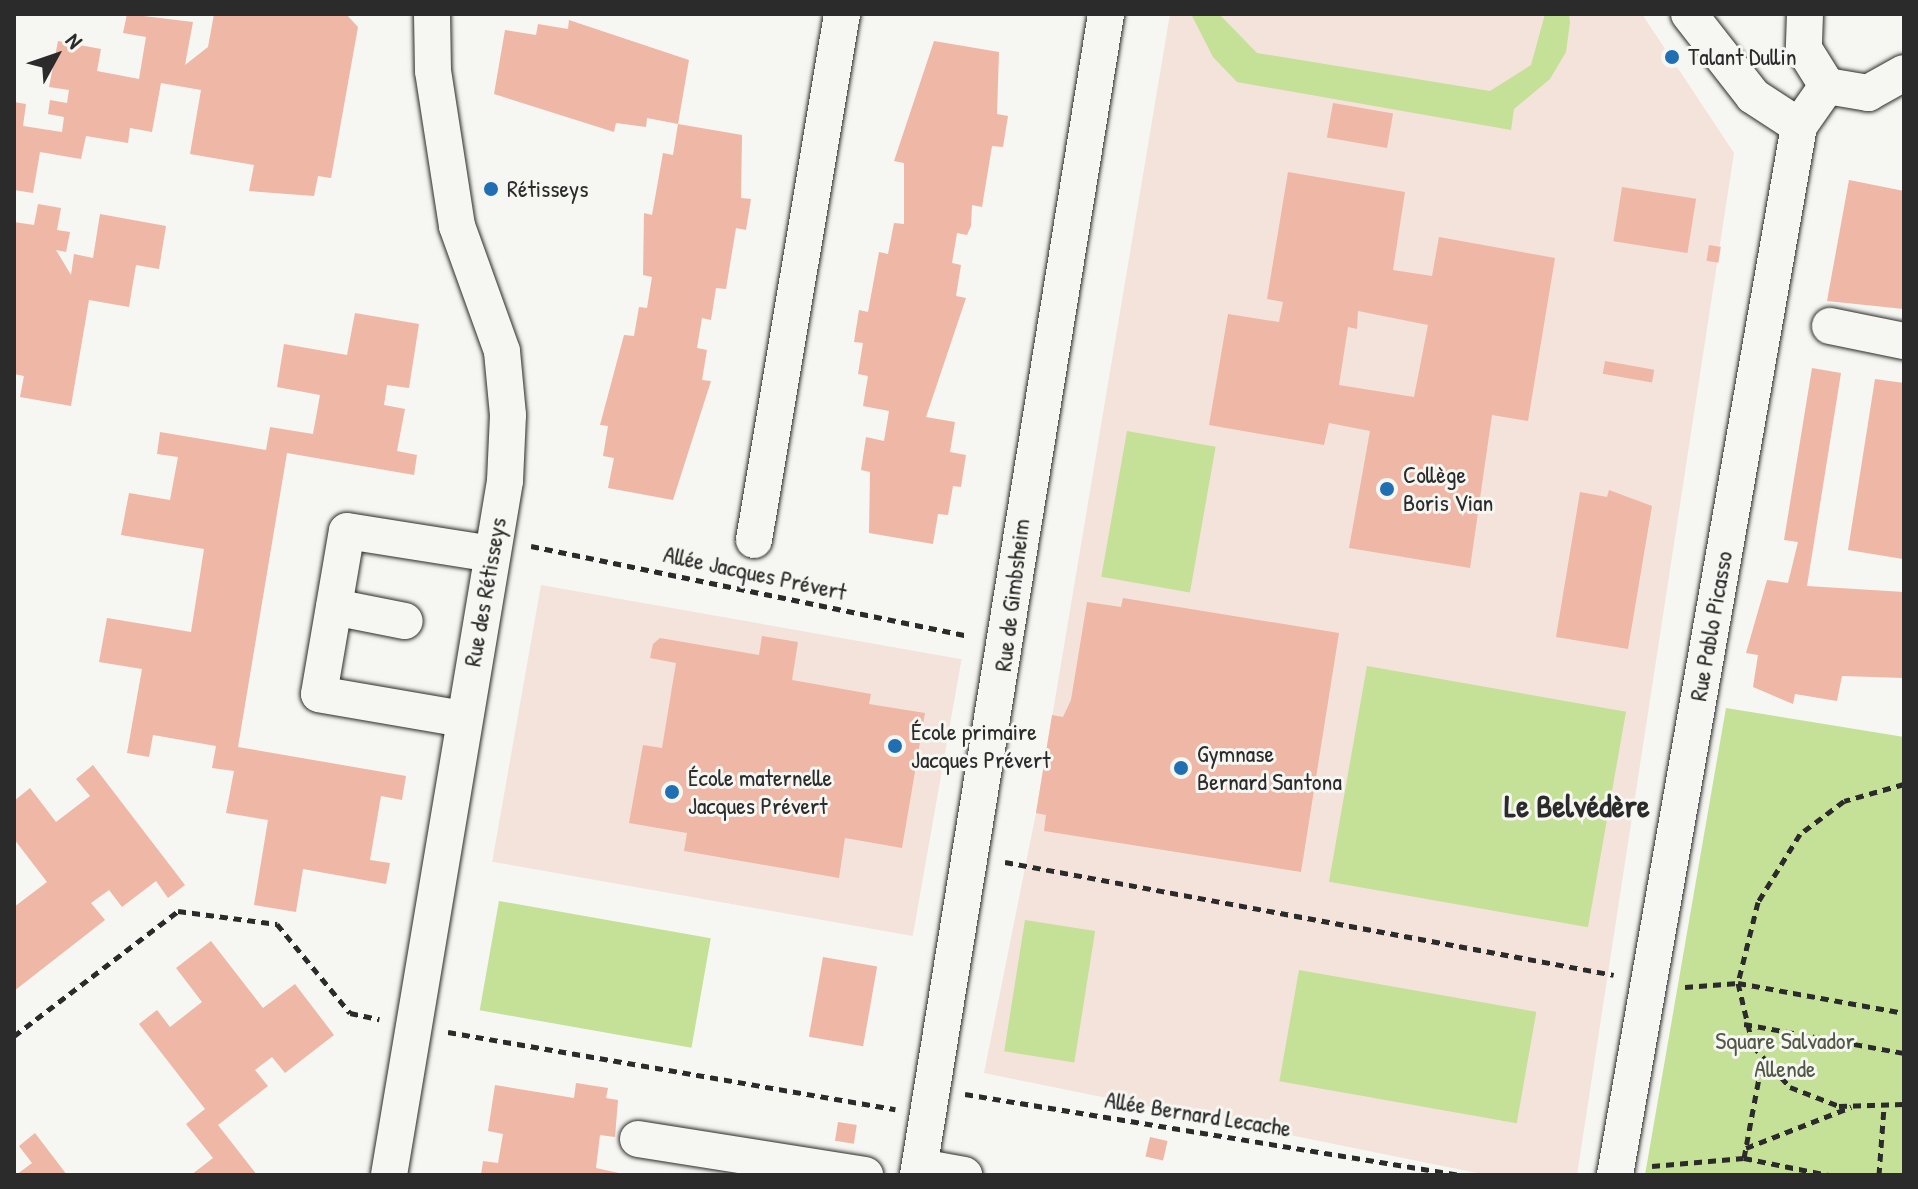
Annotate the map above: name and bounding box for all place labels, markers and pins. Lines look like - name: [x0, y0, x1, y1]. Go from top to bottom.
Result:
- place label: Talant Dullin: [1688, 43, 1797, 71]
- marker: Talant Dullin: [1663, 48, 1681, 66]
- place label: Rétisseys: [507, 175, 589, 203]
- marker: Rétisseys: [482, 180, 500, 198]
- place label: Collège Boris Vian: [1403, 461, 1493, 517]
- marker: Collège Boris Vian: [1378, 480, 1396, 498]
- place label: École primaire Jacques Prévert: [911, 718, 1051, 774]
- marker: École primaire Jacques Prévert: [886, 737, 904, 755]
- place label: Gymnase Bernard Santona: [1197, 740, 1342, 796]
- marker: Gymnase Bernard Santona: [1172, 759, 1190, 777]
- place label: École maternelle Jacques Prévert: [688, 764, 832, 820]
- marker: École maternelle Jacques Prévert: [663, 783, 681, 801]

